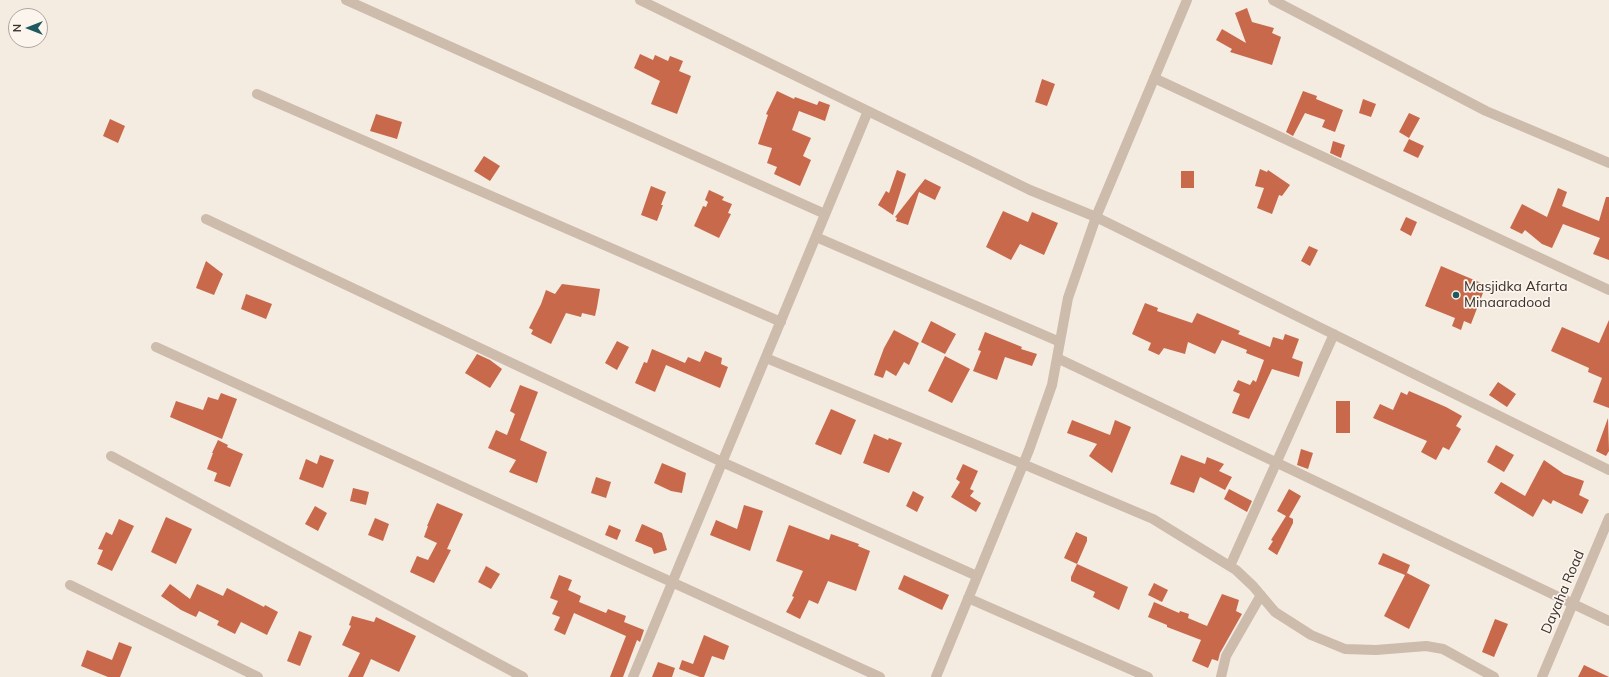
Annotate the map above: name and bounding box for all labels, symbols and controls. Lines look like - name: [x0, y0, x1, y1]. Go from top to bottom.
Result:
- north arrow: [8, 8, 48, 48]
- text: N: [10, 24, 24, 32]
- place label: Masjidka Afarta Minaaradood: [1464, 279, 1568, 312]
- marker: Masjidka Afarta Minaaradood: [1451, 290, 1461, 300]
- street label: Dayaha Road: [1538, 548, 1588, 636]

